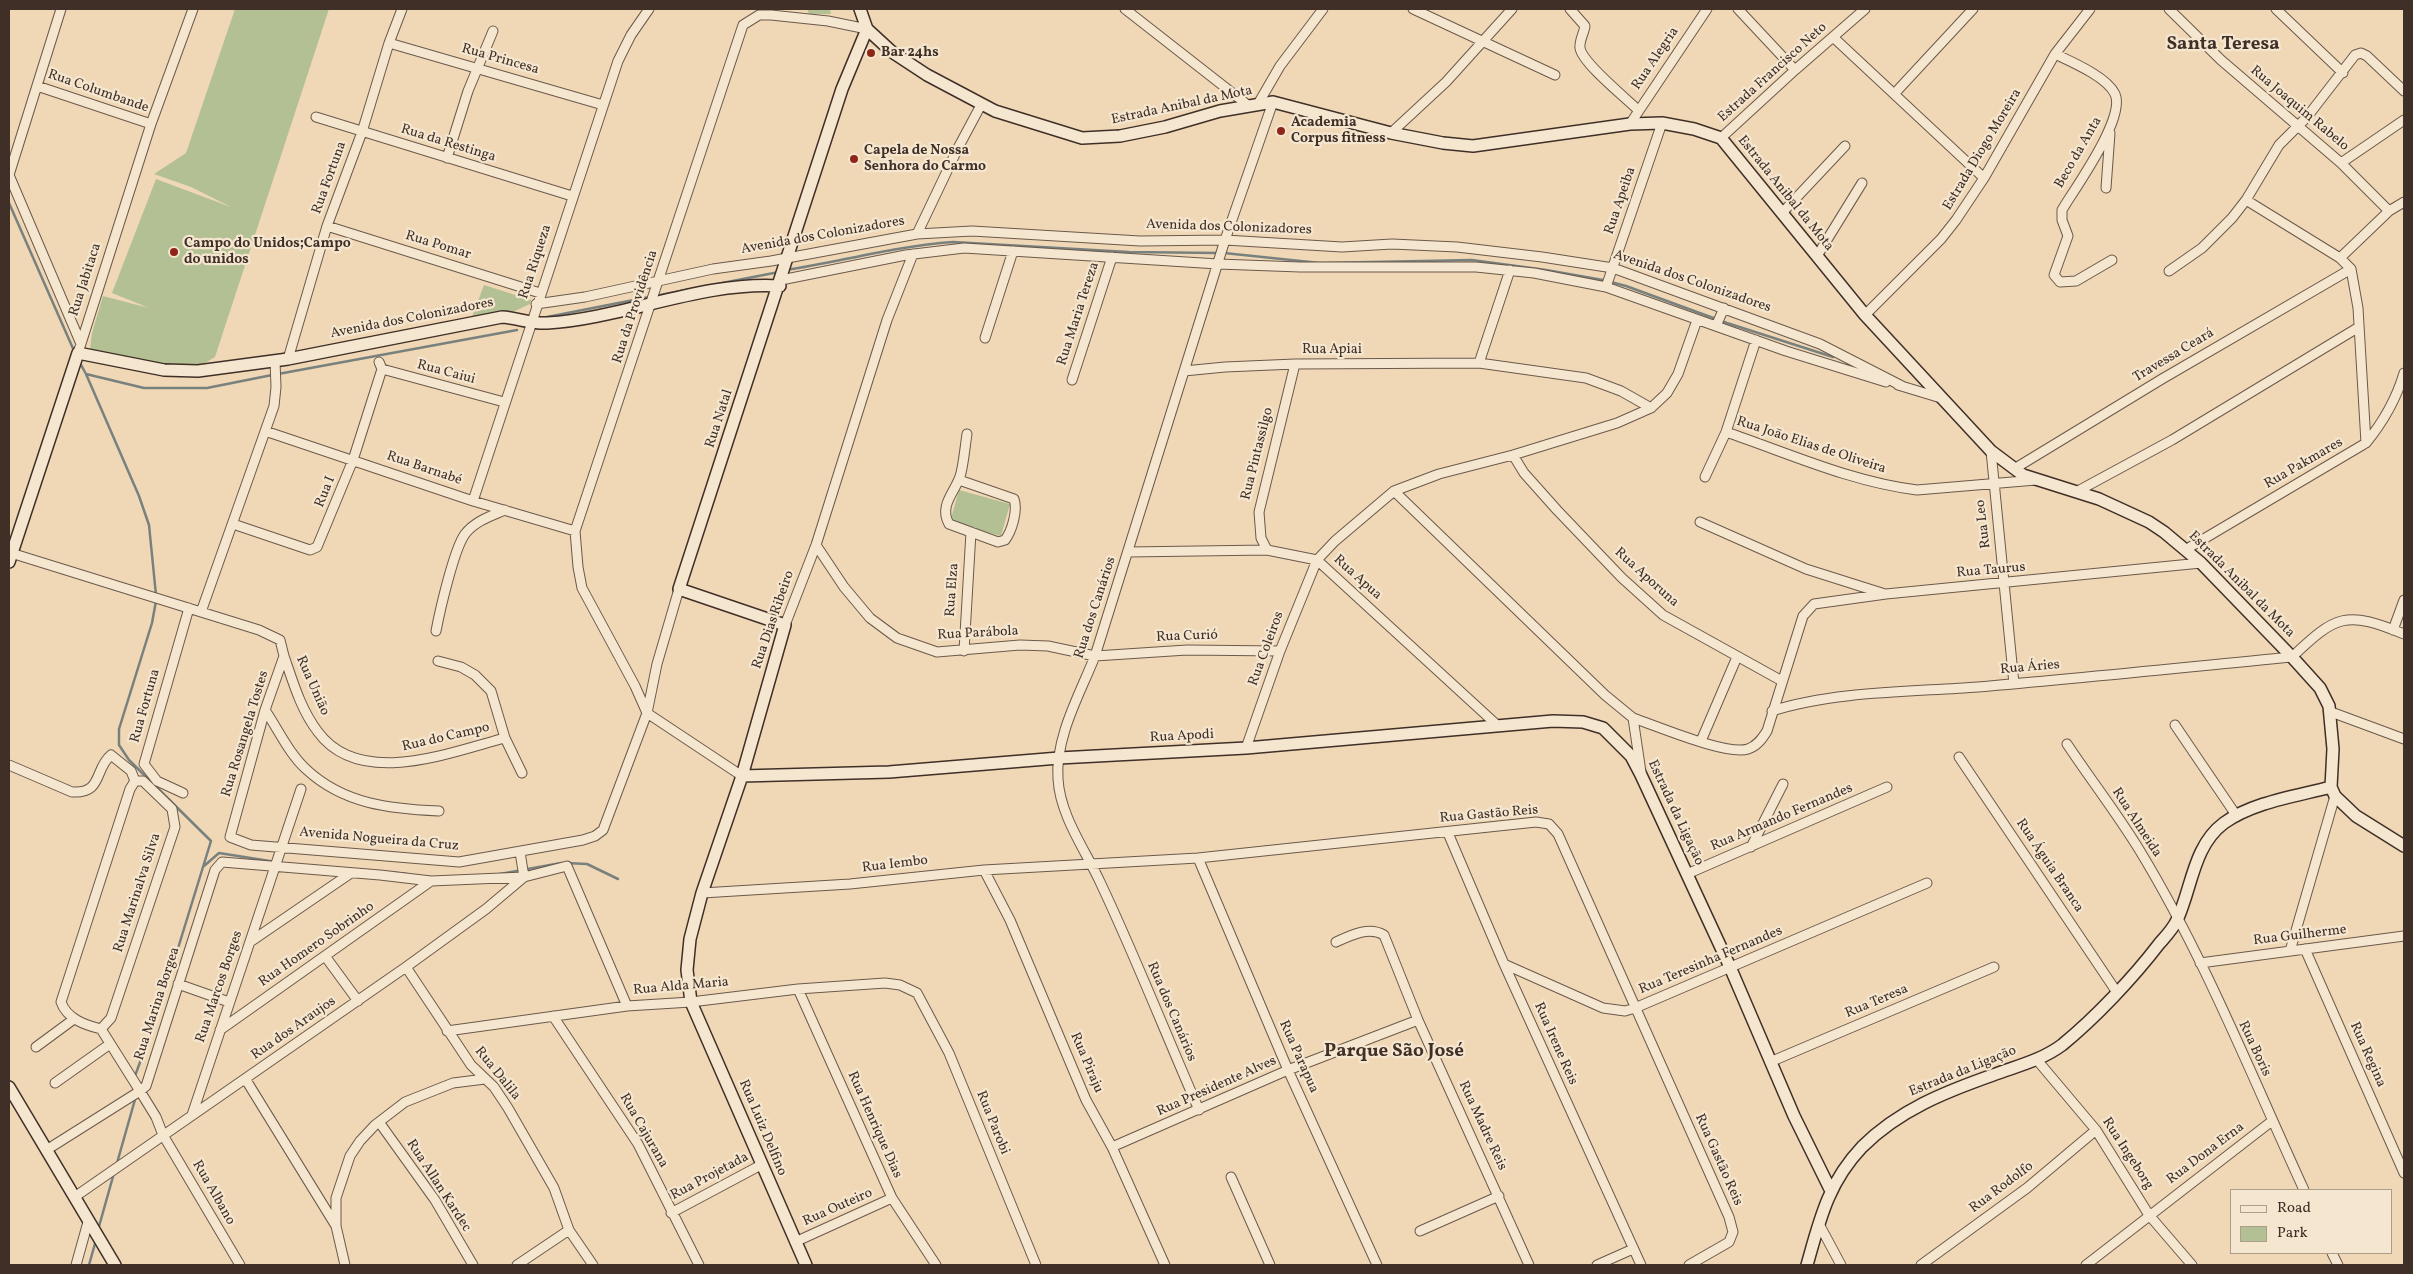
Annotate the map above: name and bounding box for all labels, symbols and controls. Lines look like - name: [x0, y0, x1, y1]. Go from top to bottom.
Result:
- street label: Estrada Francisco Neto: [1715, 20, 1831, 126]
- street label: Rua Alegria: [1629, 24, 1683, 94]
- district label: Santa Teresa: [2166, 35, 2280, 57]
- street label: Rua Princesa: [459, 41, 541, 79]
- place label: Bar 24hs: [881, 45, 939, 61]
- marker: Bar 24hs: [865, 47, 877, 59]
- street label: Rua Joaquim Rabelo: [2246, 63, 2352, 155]
- street label: Rua Columbande: [45, 67, 151, 117]
- street label: Estrada Anibal da Mota: [1110, 83, 1254, 129]
- street label: Estrada Diogo Moreira: [1940, 86, 2026, 214]
- street label: Beco da Anta: [2052, 114, 2106, 192]
- place label: Academia Corpus fitness: [1291, 115, 1386, 148]
- street label: Rua da Restinga: [398, 122, 498, 166]
- marker: Academia Corpus fitness: [1275, 125, 1287, 137]
- street label: Estrada Anibal da Mota: [1733, 133, 1837, 255]
- street label: Rua Fortuna: [309, 139, 351, 217]
- place label: Capela de Nossa Senhora do Carmo: [864, 143, 986, 176]
- marker: Capela de Nossa Senhora do Carmo: [848, 153, 860, 165]
- street label: Rua Apeiba: [1602, 165, 1640, 237]
- street label: Avenida dos Colonizadores: [740, 213, 906, 259]
- street label: Avenida dos Colonizadores: [1146, 217, 1312, 239]
- street label: Rua Riqueza: [516, 223, 556, 301]
- street label: Rua Pomar: [403, 228, 473, 264]
- place label: Campo do Unidos;Campo do unidos: [184, 236, 351, 268]
- street label: Rua Jabitaca: [66, 241, 106, 319]
- marker: Campo do Unidos;Campo do unidos: [168, 246, 180, 258]
- street label: Avenida dos Colonizadores: [1611, 247, 1773, 317]
- street label: Rua da Providência: [610, 248, 662, 366]
- street label: Rua Maria Tereza: [1054, 260, 1104, 368]
- street label: Avenida dos Colonizadores: [329, 295, 495, 343]
- street label: Travessa Ceará: [2131, 325, 2217, 387]
- street label: Rua Apiai: [1302, 342, 1362, 358]
- street label: Rua Caiui: [415, 357, 477, 389]
- street label: Rua Natal: [703, 388, 737, 450]
- street label: Rua Pintassilgo: [1238, 406, 1278, 502]
- street label: Rua Joāo Elias de Oliveira: [1734, 414, 1888, 478]
- street label: Rua Pakmares: [2262, 435, 2346, 493]
- street label: Rua Barnabé: [384, 448, 464, 490]
- street label: Rua I: [312, 474, 340, 510]
- street label: Rua Leo: [1973, 499, 1995, 549]
- street label: Estrada Anibal da Mota: [2184, 528, 2298, 642]
- street label: Rua Aporuna: [1610, 545, 1682, 611]
- street label: Rua Apua: [1329, 552, 1385, 604]
- street label: Rua dos Canários: [1072, 555, 1120, 661]
- street label: Rua Taurus: [1956, 560, 2026, 582]
- street label: Rua Elza: [943, 563, 963, 617]
- street label: Rua Dias Ribeiro: [749, 569, 799, 671]
- street label: Rua Coleiros: [1246, 609, 1288, 689]
- street label: Rua Parábola: [937, 623, 1019, 645]
- street label: Rua Curió: [1156, 628, 1218, 646]
- street label: Rua União: [291, 653, 333, 719]
- street label: Rua Áries: [1999, 657, 2061, 679]
- street label: Rua Fortuna: [127, 667, 165, 745]
- street label: Rua Rosangela Tostes: [219, 669, 273, 799]
- street label: Rua do Campo: [401, 720, 491, 756]
- street label: Rua Apodi: [1150, 727, 1214, 747]
- street label: Estrada da Ligação: [1643, 758, 1707, 868]
- street label: Rua Armando Fernandes: [1708, 780, 1856, 856]
- street label: Rua Almeida: [2107, 785, 2165, 861]
- street label: Rua Gastão Reis: [1439, 802, 1539, 828]
- street label: Rua Águia Branca: [2011, 816, 2087, 916]
- street label: Avenida Nogueira da Cruz: [299, 825, 459, 855]
- street label: Rua Marinalva Silva: [111, 831, 165, 955]
- street label: Rua Iembo: [861, 853, 929, 877]
- street label: Rua Homero Sobrinho: [256, 899, 378, 991]
- street label: Rua Guilherme: [2253, 922, 2347, 950]
- street label: Rua Teresinha Fernandes: [1637, 923, 1785, 999]
- street label: Rua Marcos Borges: [193, 929, 247, 1045]
- street label: Rua Marina Borgea: [132, 945, 184, 1063]
- street label: Rua dos Canários: [1142, 960, 1200, 1064]
- street label: Rua Alda Maria: [632, 974, 730, 1000]
- street label: Rua Teresa: [1843, 981, 1911, 1023]
- street label: Rua dos Araujos: [248, 994, 340, 1064]
- street label: Rua Irene Reis: [1529, 1000, 1581, 1088]
- street label: Rua Parapua: [1274, 1018, 1322, 1096]
- street label: Rua Boris: [2234, 1018, 2274, 1080]
- street label: Rua Regina: [2345, 1020, 2389, 1090]
- street label: Rua Piraju: [1066, 1030, 1106, 1096]
- district label: Parque São José: [1324, 1042, 1464, 1064]
- street label: Estrada da Ligação: [1907, 1043, 2019, 1101]
- street label: Rua Dalila: [470, 1044, 524, 1104]
- street label: Rua Presidente Alves: [1155, 1053, 1279, 1121]
- street label: Rua Henrique Dias: [843, 1069, 905, 1181]
- street label: Rua Luiz Delfino: [734, 1077, 790, 1179]
- street label: Rua Madre Reis: [1454, 1079, 1510, 1173]
- street label: Rua Parobi: [972, 1089, 1012, 1157]
- street label: Rua Cajurana: [615, 1091, 671, 1171]
- street label: Rua Gastão Reis: [1690, 1111, 1746, 1209]
- street label: Rua Ingeborg: [2097, 1115, 2157, 1193]
- street label: Rua Dona Erna: [2164, 1119, 2248, 1189]
- street label: Rua Allan Kardec: [402, 1137, 474, 1235]
- street label: Rua Projetada: [668, 1149, 752, 1205]
- street label: Rua Albano: [188, 1158, 238, 1228]
- street label: Rua Rodolfo: [1967, 1159, 2037, 1217]
- street label: Rua Outeiro: [801, 1185, 875, 1231]
- legend: [2230, 1189, 2393, 1254]
- text: Road: [2277, 1198, 2311, 1219]
- text: Park: [2277, 1223, 2308, 1244]

